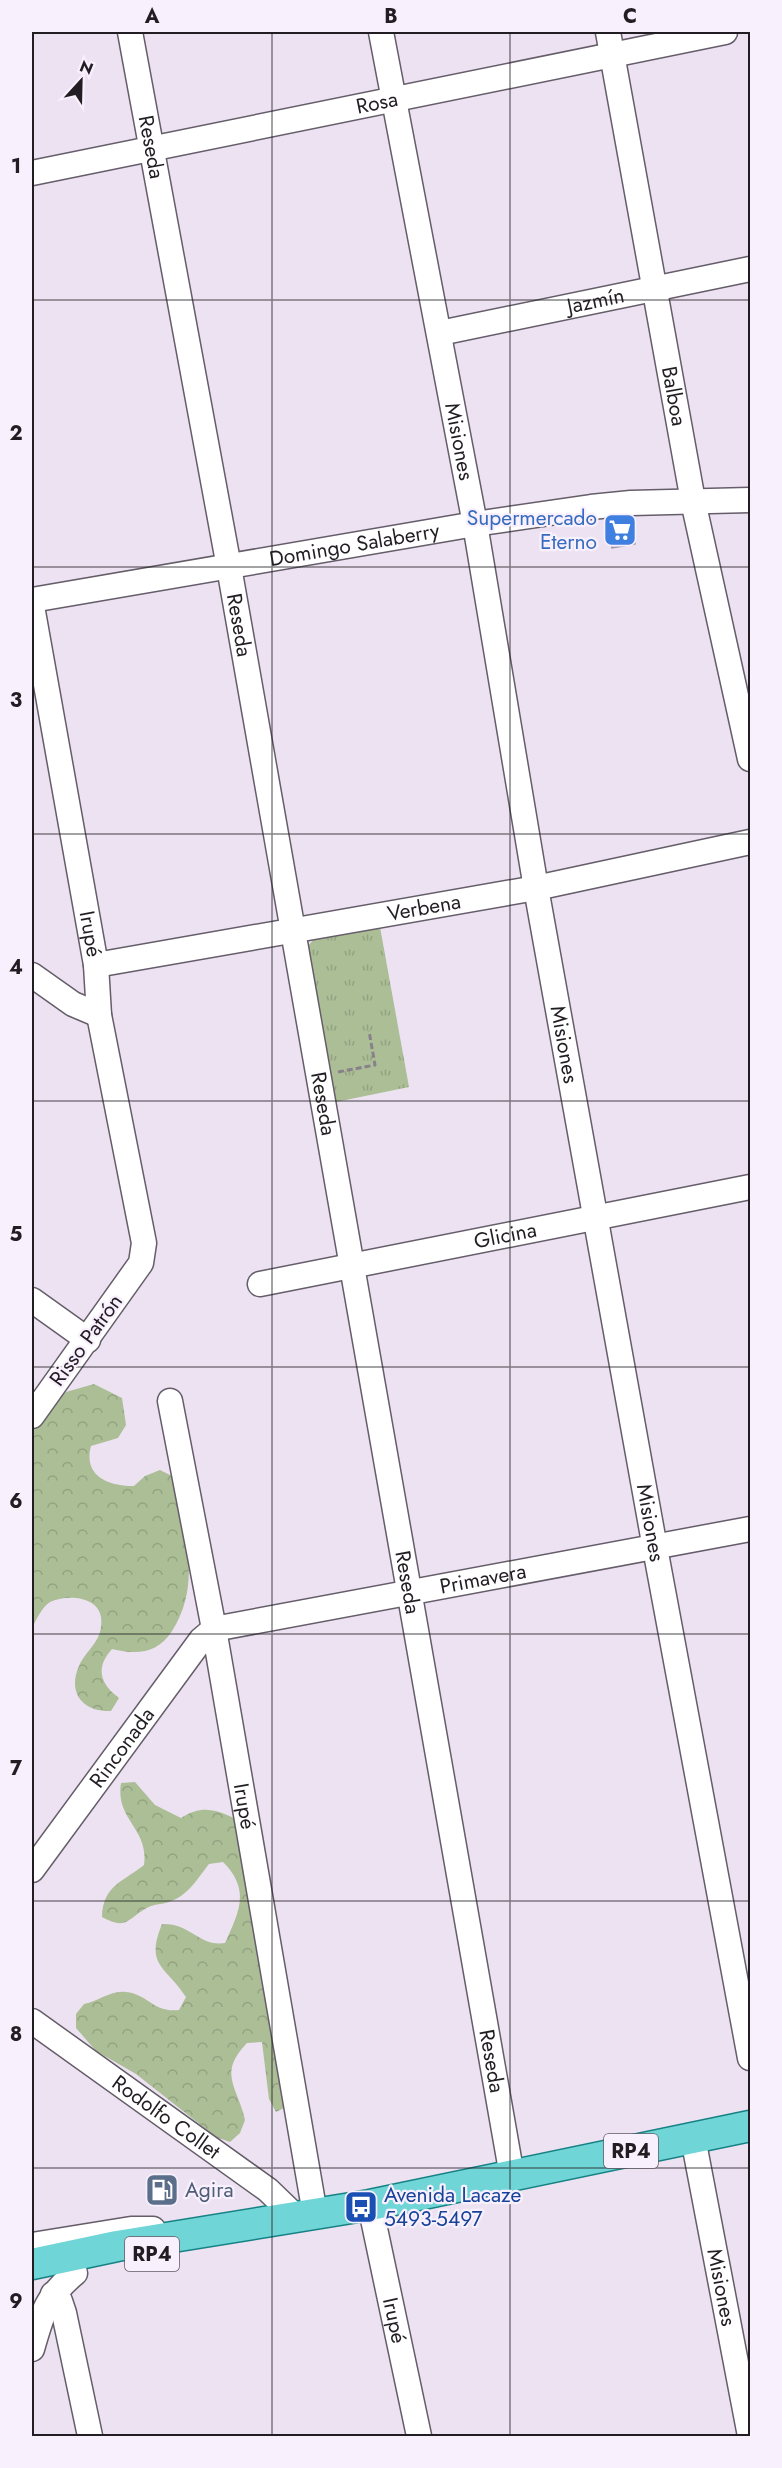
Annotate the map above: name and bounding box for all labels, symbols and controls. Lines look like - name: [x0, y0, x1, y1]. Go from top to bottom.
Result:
- text: A: [144, 2, 160, 31]
- text: B: [384, 2, 398, 31]
- text: C: [623, 2, 637, 31]
- north arrow: [51, 51, 111, 111]
- text: N: [76, 55, 97, 81]
- street label: Rosa: [353, 84, 400, 122]
- street label: Reseda: [131, 113, 172, 181]
- text: 1: [11, 152, 21, 181]
- street label: Jazmín: [561, 280, 627, 322]
- street label: Balboa: [654, 364, 694, 428]
- street label: Misiones: [437, 400, 481, 483]
- text: 2: [9, 419, 23, 448]
- place label: Supermercado Eterno: [467, 503, 597, 557]
- supermarket icon: Supermercado Eterno: [602, 512, 638, 548]
- street label: Domingo Salaberry: [267, 515, 442, 574]
- street label: Reseda: [219, 591, 260, 659]
- text: 3: [10, 686, 22, 715]
- street label: Verbena: [385, 886, 463, 929]
- street label: Irupé: [72, 908, 109, 959]
- text: 4: [9, 953, 23, 982]
- street label: Misiones: [543, 1003, 586, 1086]
- street label: Reseda: [303, 1070, 344, 1138]
- street label: Glicina: [471, 1215, 539, 1256]
- text: 5: [10, 1220, 23, 1249]
- street label: Risso Patrón: [42, 1288, 130, 1392]
- street label: Misiones: [629, 1482, 672, 1564]
- text: 6: [9, 1487, 23, 1516]
- street label: Reseda: [387, 1548, 428, 1616]
- street label: Primavera: [437, 1556, 529, 1602]
- street label: Rinconada: [82, 1701, 162, 1794]
- text: 7: [10, 1754, 23, 1783]
- street label: Irupé: [226, 1781, 263, 1832]
- text: 8: [10, 2020, 22, 2049]
- street label: Reseda: [471, 2027, 512, 2095]
- street label: Rodolfo Collet: [106, 2068, 226, 2166]
- road number: RP4: [604, 2134, 658, 2168]
- fuel station icon: Agira: [144, 2172, 180, 2208]
- place label: Agira: [185, 2175, 234, 2205]
- place label: Avenida Lacaze 5493-5497: [384, 2180, 521, 2234]
- bus stop icon: Avenida Lacaze 5493-5497: [343, 2189, 379, 2225]
- road number: RP4: [125, 2237, 179, 2271]
- street label: Misiones: [699, 2246, 744, 2329]
- text: 9: [9, 2287, 23, 2316]
- street label: Irupé: [375, 2295, 414, 2346]

